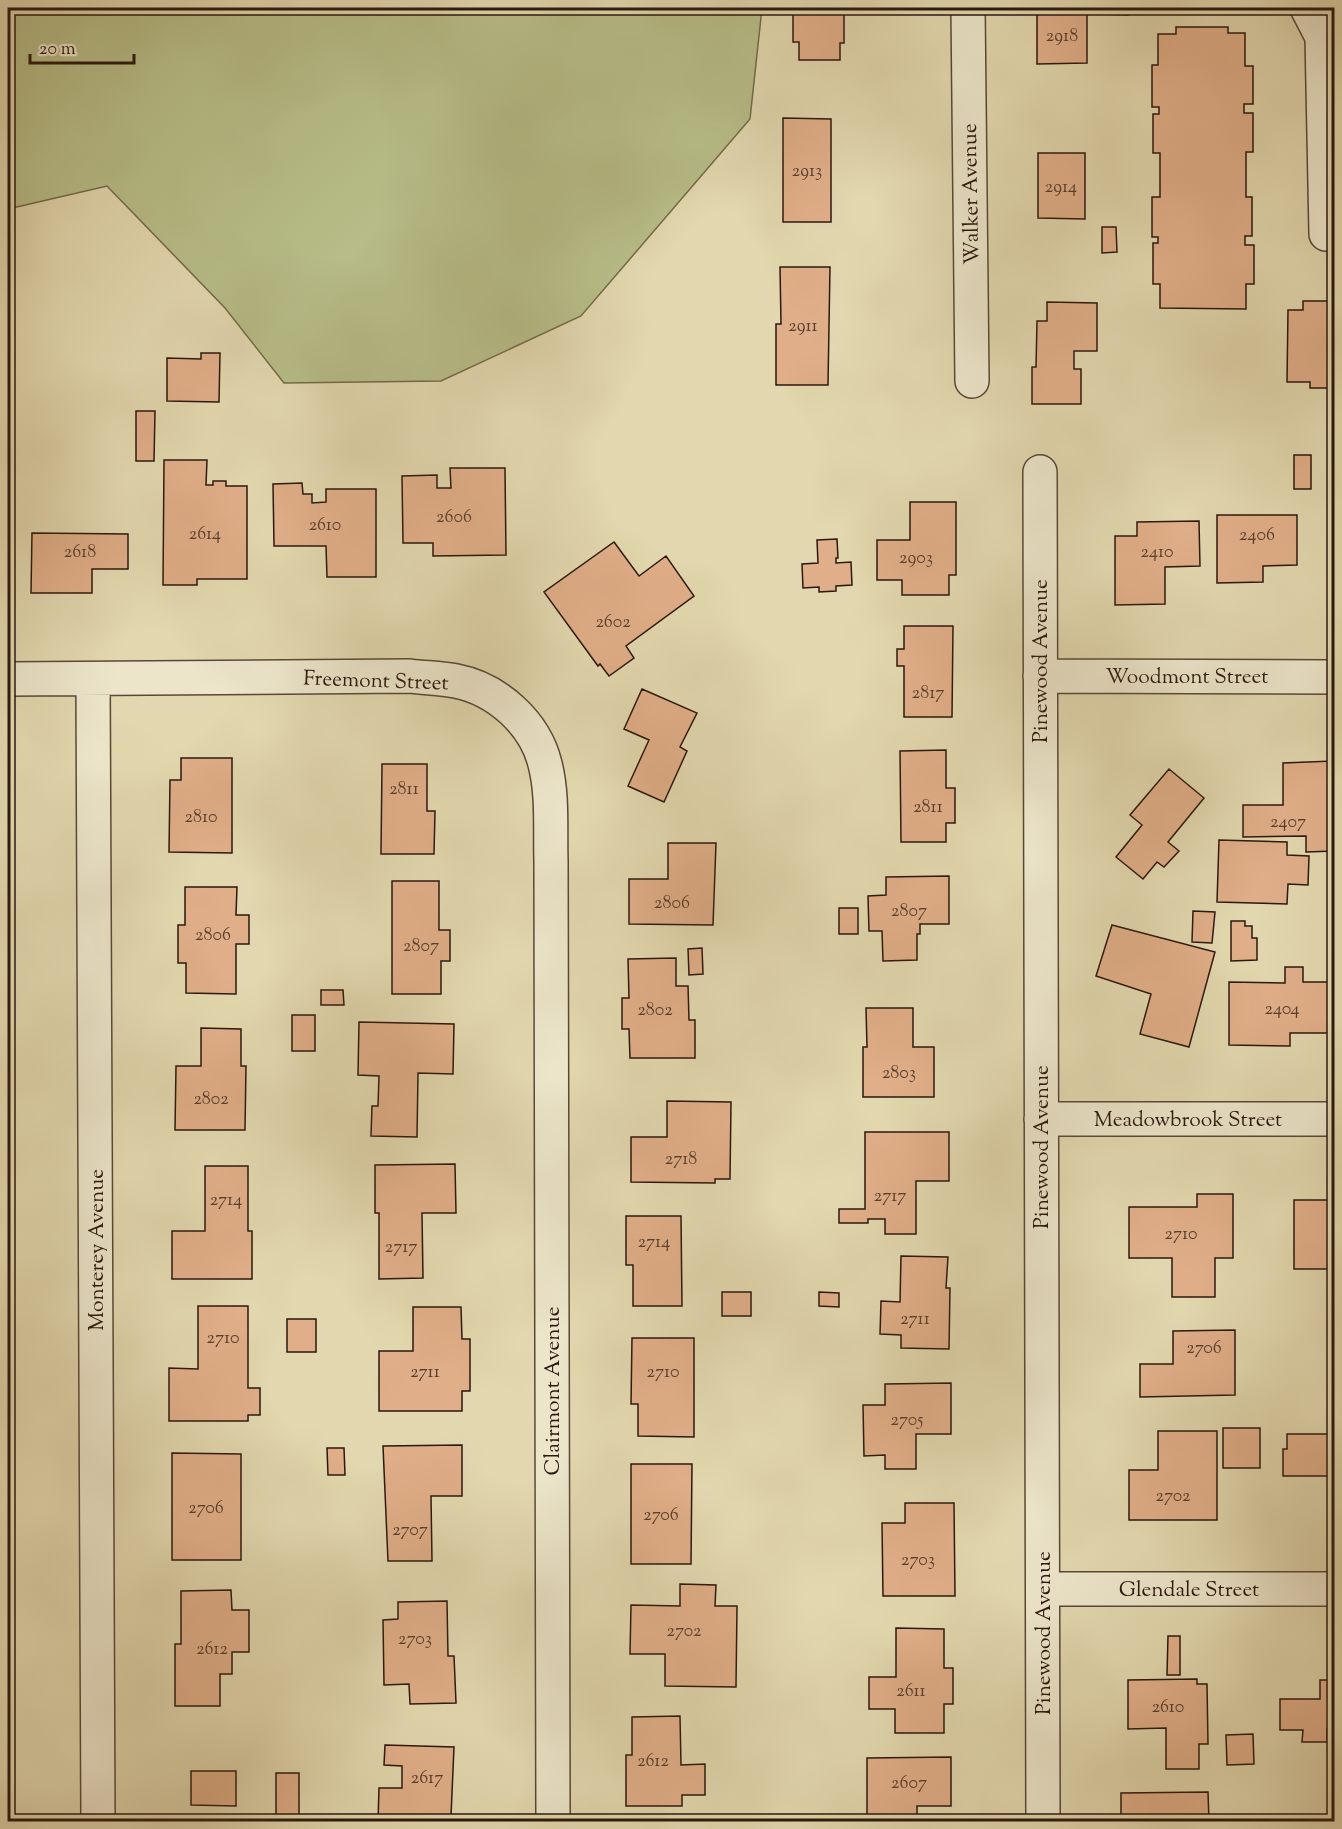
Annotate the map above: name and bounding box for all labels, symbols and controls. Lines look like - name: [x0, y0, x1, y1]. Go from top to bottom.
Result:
- house number: 2918: [1046, 24, 1078, 50]
- scale bar: [30, 27, 134, 65]
- text: 20 m: [39, 37, 76, 63]
- street label: Walker Avenue: [956, 123, 988, 265]
- house number: 2913: [792, 159, 822, 185]
- house number: 2914: [1045, 175, 1077, 201]
- house number: 2911: [788, 314, 818, 340]
- house number: 2606: [436, 505, 472, 531]
- house number: 2610: [309, 513, 341, 539]
- house number: 2614: [189, 522, 221, 548]
- house number: 2406: [1239, 523, 1275, 549]
- house number: 2618: [64, 540, 96, 566]
- house number: 2410: [1141, 540, 1173, 566]
- house number: 2903: [899, 546, 933, 572]
- street label: Pinewood Avenue: [1027, 579, 1057, 743]
- house number: 2602: [595, 610, 631, 636]
- street label: Woodmont Street: [1106, 663, 1268, 693]
- street label: Freemont Street: [303, 664, 449, 700]
- house number: 2817: [912, 681, 944, 707]
- house number: 2811: [389, 777, 419, 803]
- house number: 2811: [913, 795, 943, 821]
- house number: 2810: [185, 805, 217, 831]
- house number: 2407: [1270, 810, 1306, 836]
- house number: 2806: [654, 891, 690, 917]
- house number: 2807: [891, 899, 927, 925]
- house number: 2806: [195, 923, 231, 949]
- house number: 2807: [403, 934, 439, 960]
- house number: 2404: [1264, 997, 1300, 1023]
- house number: 2802: [637, 998, 673, 1024]
- house number: 2803: [882, 1061, 916, 1087]
- street label: Pinewood Avenue: [1028, 1065, 1058, 1229]
- house number: 2802: [193, 1087, 229, 1113]
- street label: Meadowbrook Street: [1094, 1106, 1282, 1136]
- house number: 2718: [665, 1147, 697, 1173]
- street label: Monterey Avenue: [83, 1169, 113, 1331]
- house number: 2717: [874, 1184, 906, 1210]
- house number: 2714: [210, 1188, 242, 1214]
- house number: 2710: [1165, 1222, 1197, 1248]
- house number: 2714: [638, 1230, 670, 1256]
- house number: 2717: [385, 1235, 417, 1261]
- street label: Clairmont Avenue: [539, 1307, 569, 1475]
- house number: 2711: [900, 1307, 930, 1333]
- house number: 2710: [207, 1326, 239, 1352]
- house number: 2706: [1186, 1336, 1222, 1362]
- house number: 2711: [410, 1360, 440, 1386]
- house number: 2710: [647, 1360, 679, 1386]
- house number: 2705: [891, 1408, 923, 1434]
- house number: 2702: [1156, 1484, 1191, 1510]
- house number: 2706: [188, 1496, 224, 1522]
- house number: 2706: [643, 1503, 679, 1529]
- house number: 2707: [392, 1518, 428, 1544]
- house number: 2703: [901, 1548, 935, 1574]
- street label: Pinewood Avenue: [1030, 1551, 1060, 1715]
- street label: Glendale Street: [1119, 1576, 1259, 1606]
- house number: 2702: [667, 1619, 702, 1645]
- house number: 2703: [398, 1627, 432, 1653]
- house number: 2612: [196, 1637, 228, 1663]
- house number: 2611: [896, 1679, 926, 1705]
- house number: 2610: [1152, 1695, 1184, 1721]
- house number: 2612: [637, 1749, 669, 1775]
- house number: 2617: [411, 1766, 443, 1792]
- house number: 2607: [891, 1771, 927, 1797]

